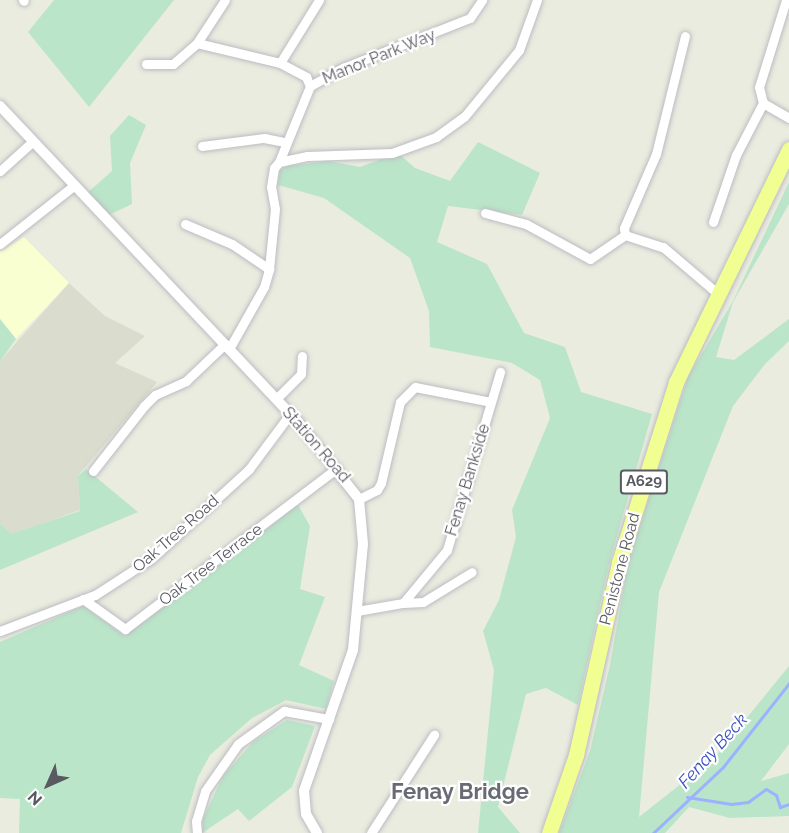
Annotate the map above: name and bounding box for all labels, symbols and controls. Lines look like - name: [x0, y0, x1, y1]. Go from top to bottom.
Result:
- street label: Manor Park Way: [319, 25, 439, 89]
- street label: Station Road: [278, 403, 354, 487]
- street label: Fenay Bankside: [442, 421, 494, 539]
- road number: A629: [618, 470, 670, 494]
- street label: Oak Tree Road: [129, 491, 223, 577]
- street label: Penistone Road: [596, 511, 644, 627]
- street label: Oak Tree Terrace: [155, 520, 267, 610]
- water label: Fenay Beck: [674, 709, 752, 793]
- north arrow: [18, 755, 78, 815]
- district label: Fenay Bridge: [391, 779, 529, 805]
- text: N: [24, 787, 46, 809]

